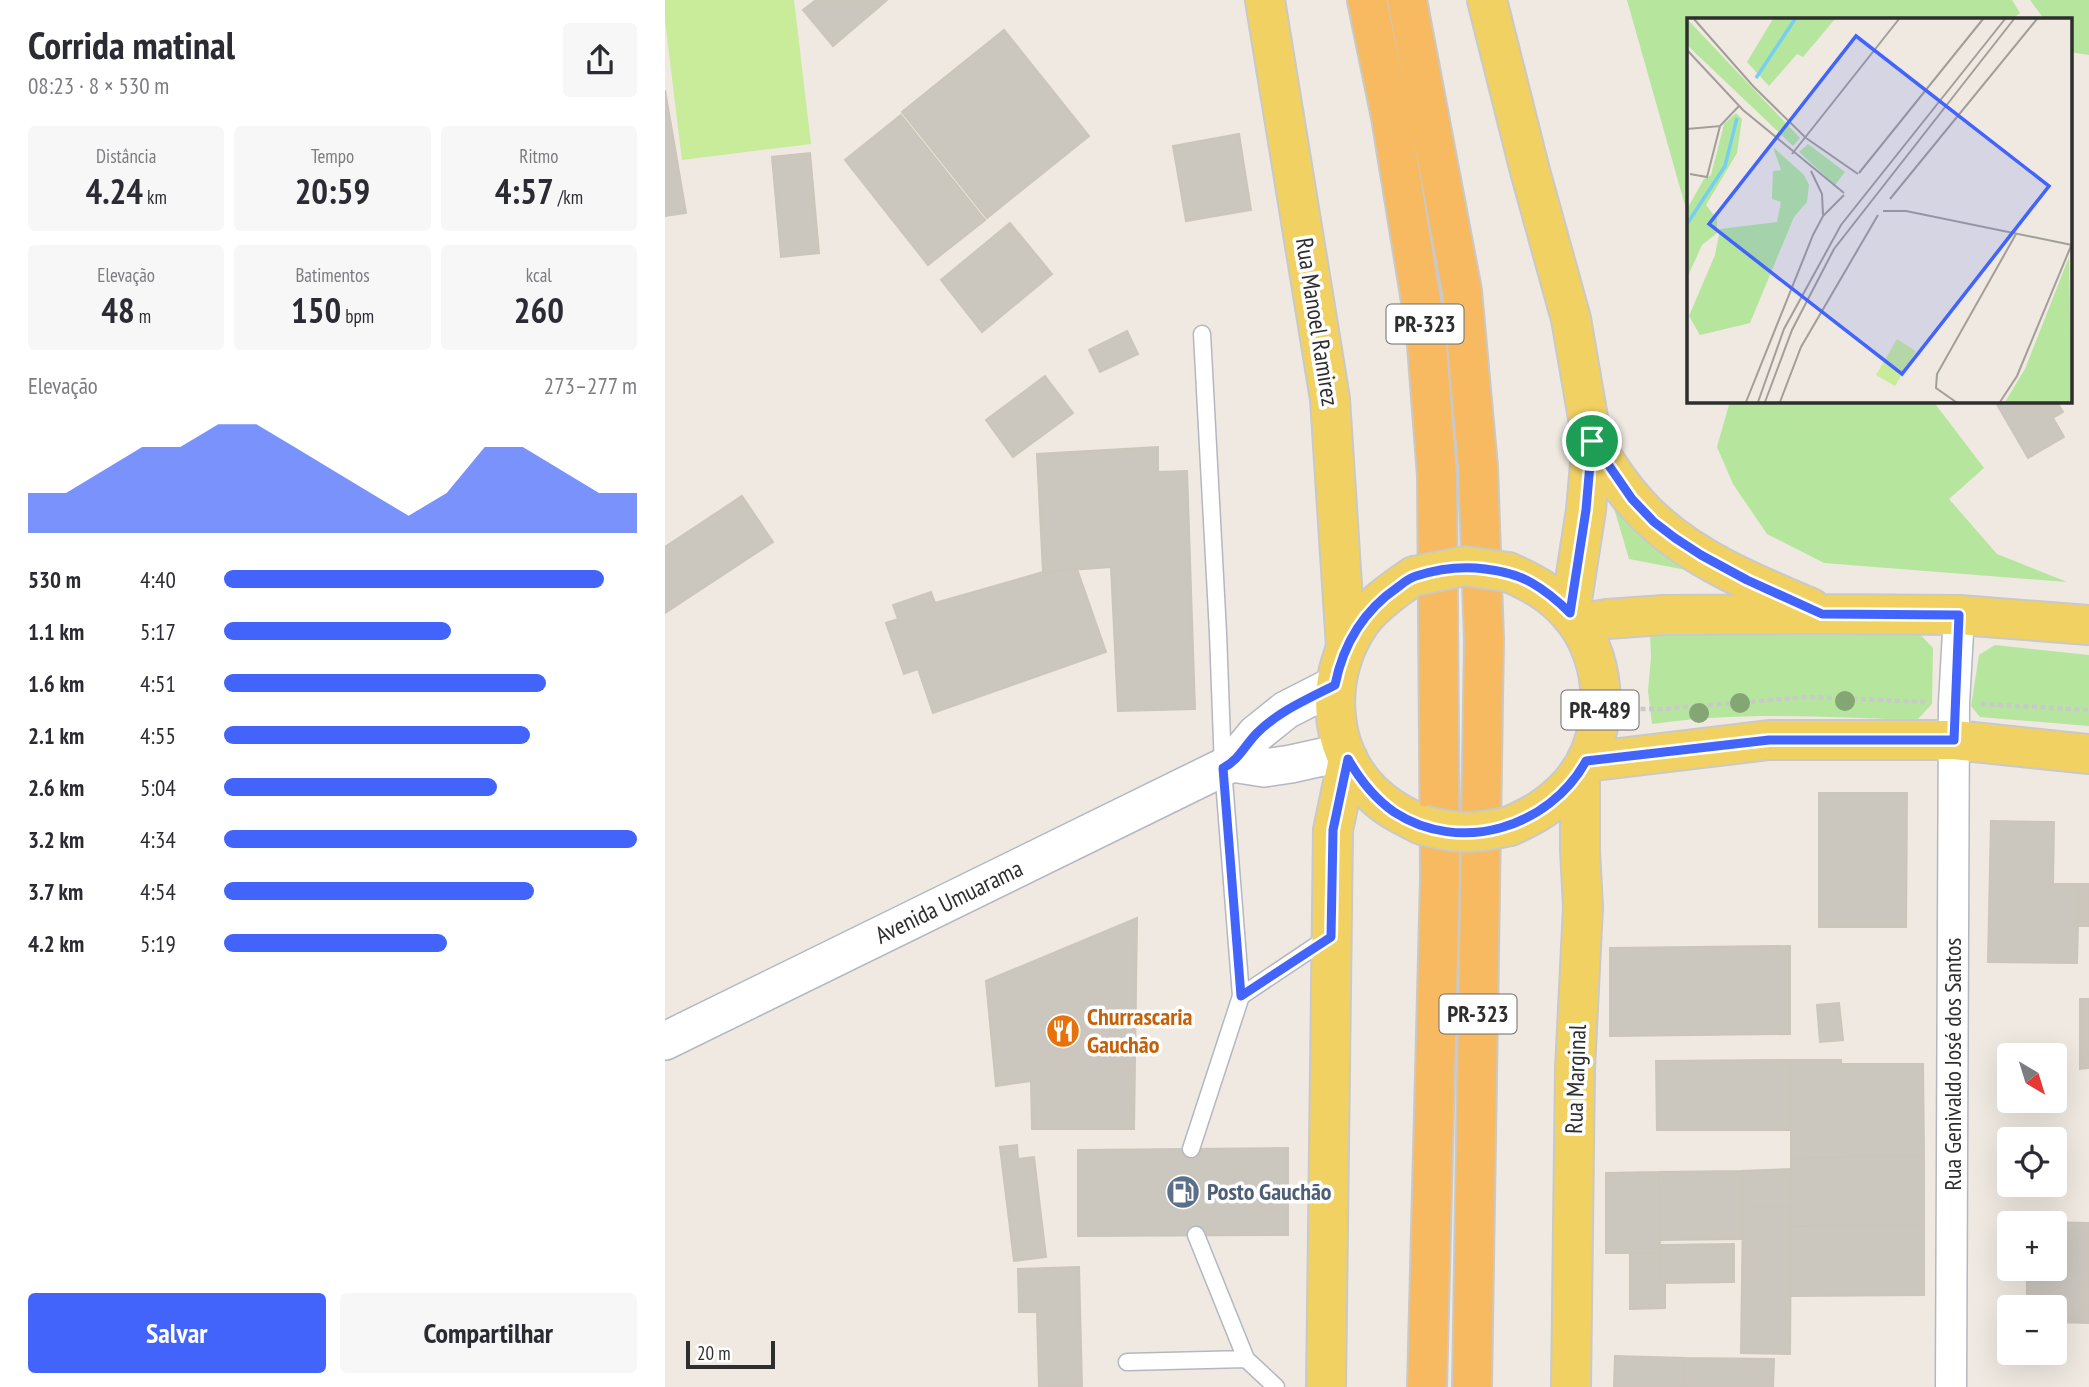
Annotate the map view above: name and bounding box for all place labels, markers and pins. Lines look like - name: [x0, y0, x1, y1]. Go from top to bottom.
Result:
- pin: [1562, 411, 1622, 471]
- place label: Churrascaria Gauchão: [1087, 1001, 1193, 1060]
- restaurant icon: Churrascaria Gauchão: [1044, 1012, 1082, 1050]
- fuel station icon: Posto Gauchão: [1164, 1173, 1202, 1211]
- place label: Posto Gauchão: [1207, 1176, 1332, 1207]

